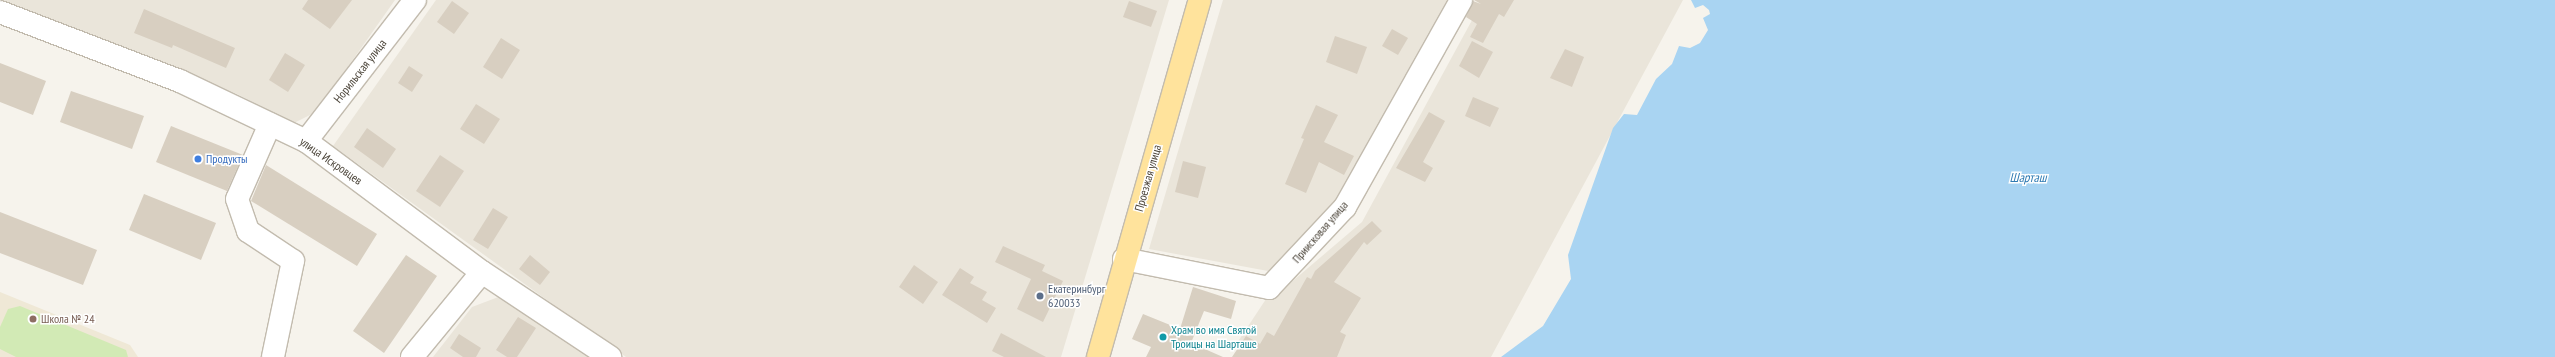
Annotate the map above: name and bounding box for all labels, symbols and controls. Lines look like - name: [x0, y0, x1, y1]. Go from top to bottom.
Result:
- street label: Норильская улица: [331, 36, 389, 106]
- street label: улица Искровцев: [297, 134, 365, 188]
- street label: Проезжая улица: [1132, 143, 1164, 213]
- place label: Продукты: [206, 152, 247, 166]
- marker: Продукты: [193, 154, 203, 164]
- water label: Шарташ: [2010, 170, 2046, 186]
- street label: Приисковая улица: [1289, 198, 1351, 266]
- place label: Екатеринбург 620033: [1048, 282, 1105, 310]
- marker: Екатеринбург 620033: [1035, 291, 1045, 301]
- place label: Школа № 24: [41, 312, 95, 326]
- marker: Школа № 24: [28, 314, 38, 324]
- place label: Храм во имя Святой Троицы на Шарташе: [1171, 323, 1257, 351]
- marker: Храм во имя Святой Троицы на Шарташе: [1158, 332, 1168, 342]

